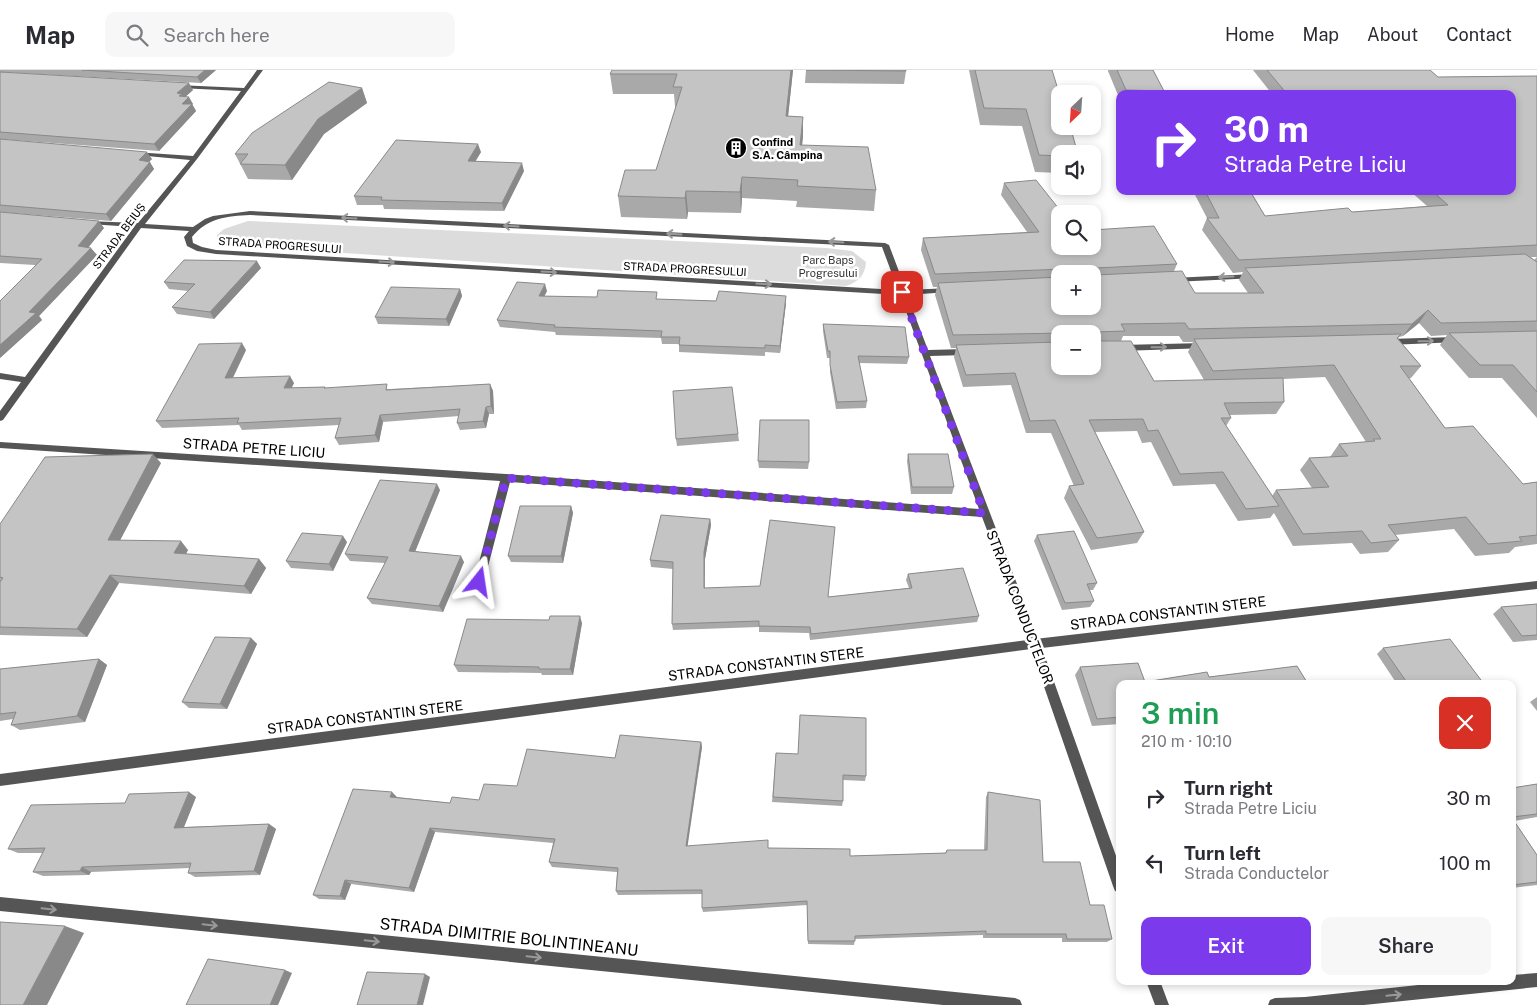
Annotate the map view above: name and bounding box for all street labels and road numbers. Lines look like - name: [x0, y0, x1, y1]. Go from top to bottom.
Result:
- street label: STRADA BEIUȘ: [90, 201, 148, 271]
- street label: STRADA PROGRESULUI: [218, 235, 342, 255]
- street label: STRADA PROGRESULUI: [623, 260, 747, 278]
- street label: STRADA PETRE LICIU: [182, 435, 326, 461]
- street label: STRADA CONDUCTELOR: [983, 528, 1057, 686]
- street label: STRADA CONSTANTIN STERE: [1069, 593, 1267, 633]
- street label: STRADA CONSTANTIN STERE: [667, 644, 865, 684]
- street label: STRADA CONSTANTIN STERE: [266, 697, 464, 737]
- street label: STRADA DIMITRIE BOLINTINEANU: [379, 914, 639, 960]

